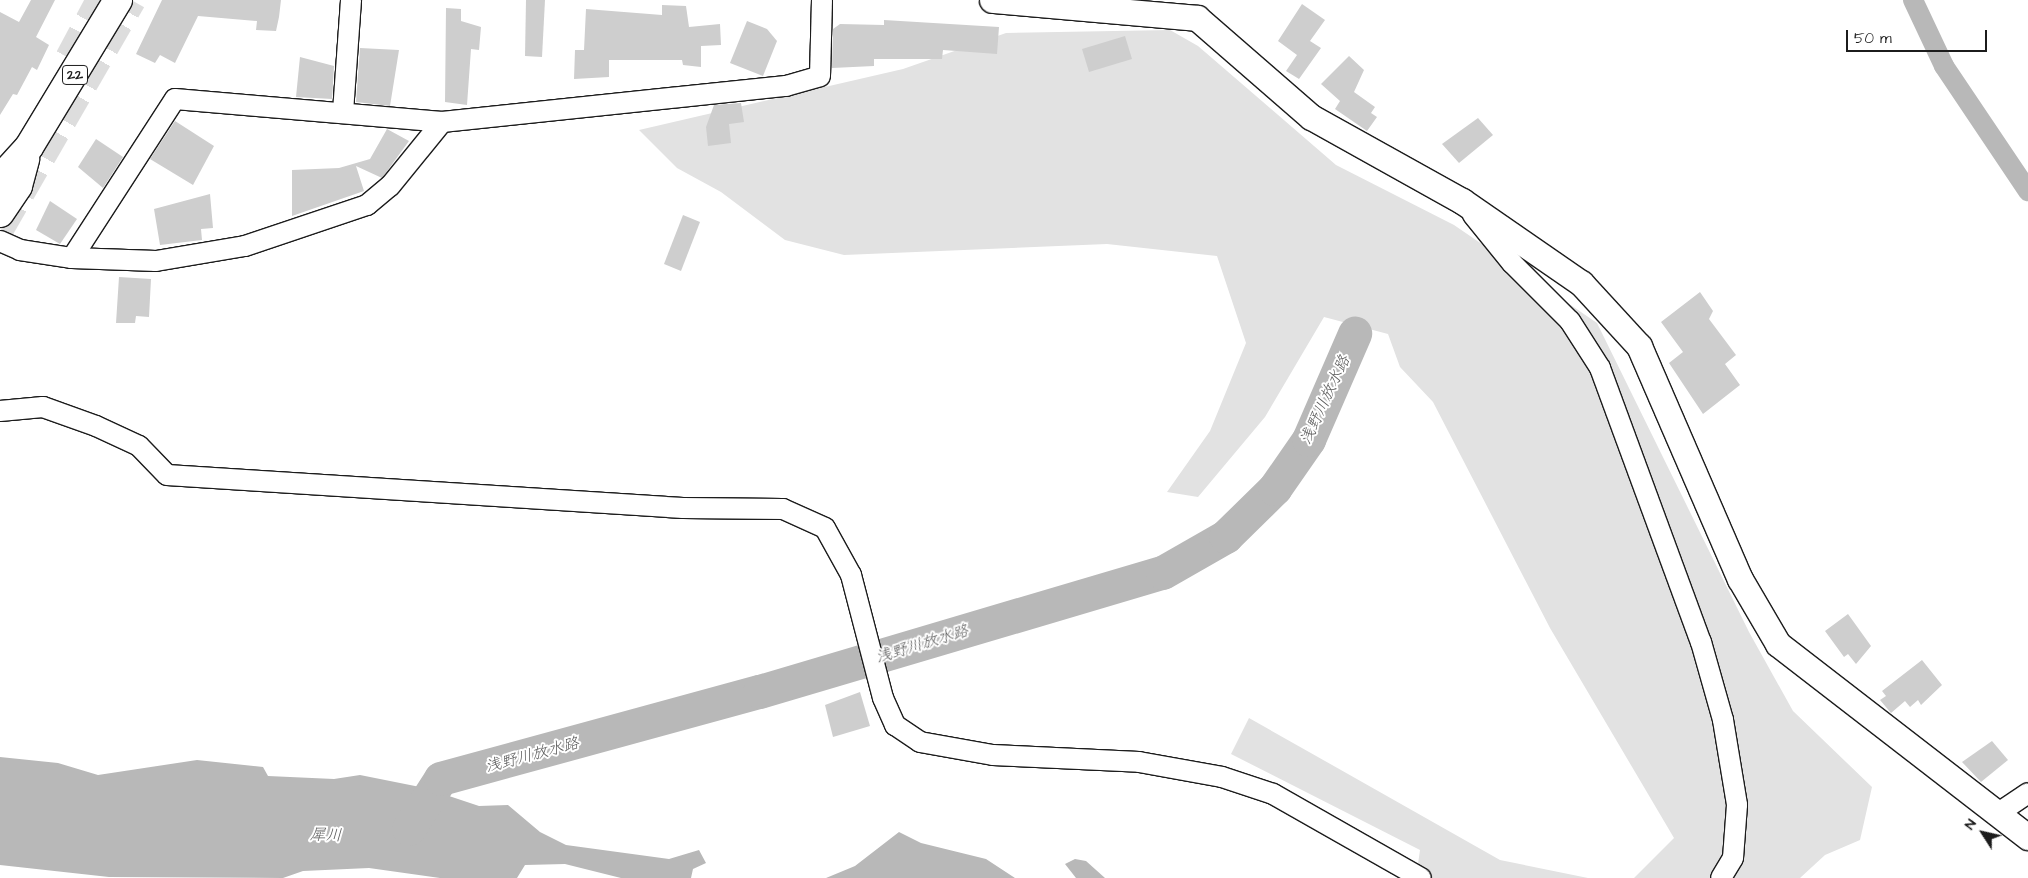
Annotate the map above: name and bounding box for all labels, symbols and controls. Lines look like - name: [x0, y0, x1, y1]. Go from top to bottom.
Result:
- scale bar: [1848, 20, 1989, 52]
- text: 50 m: [1854, 28, 1892, 49]
- road number: 22: [61, 64, 89, 86]
- water label: 浅野川放水路: [1296, 352, 1354, 448]
- water label: 浅野川放水路: [873, 621, 971, 667]
- water label: 浅野川放水路: [483, 733, 581, 777]
- north arrow: [1958, 808, 2008, 858]
- text: N: [1960, 815, 1981, 834]
- water label: 犀川: [310, 825, 342, 845]

